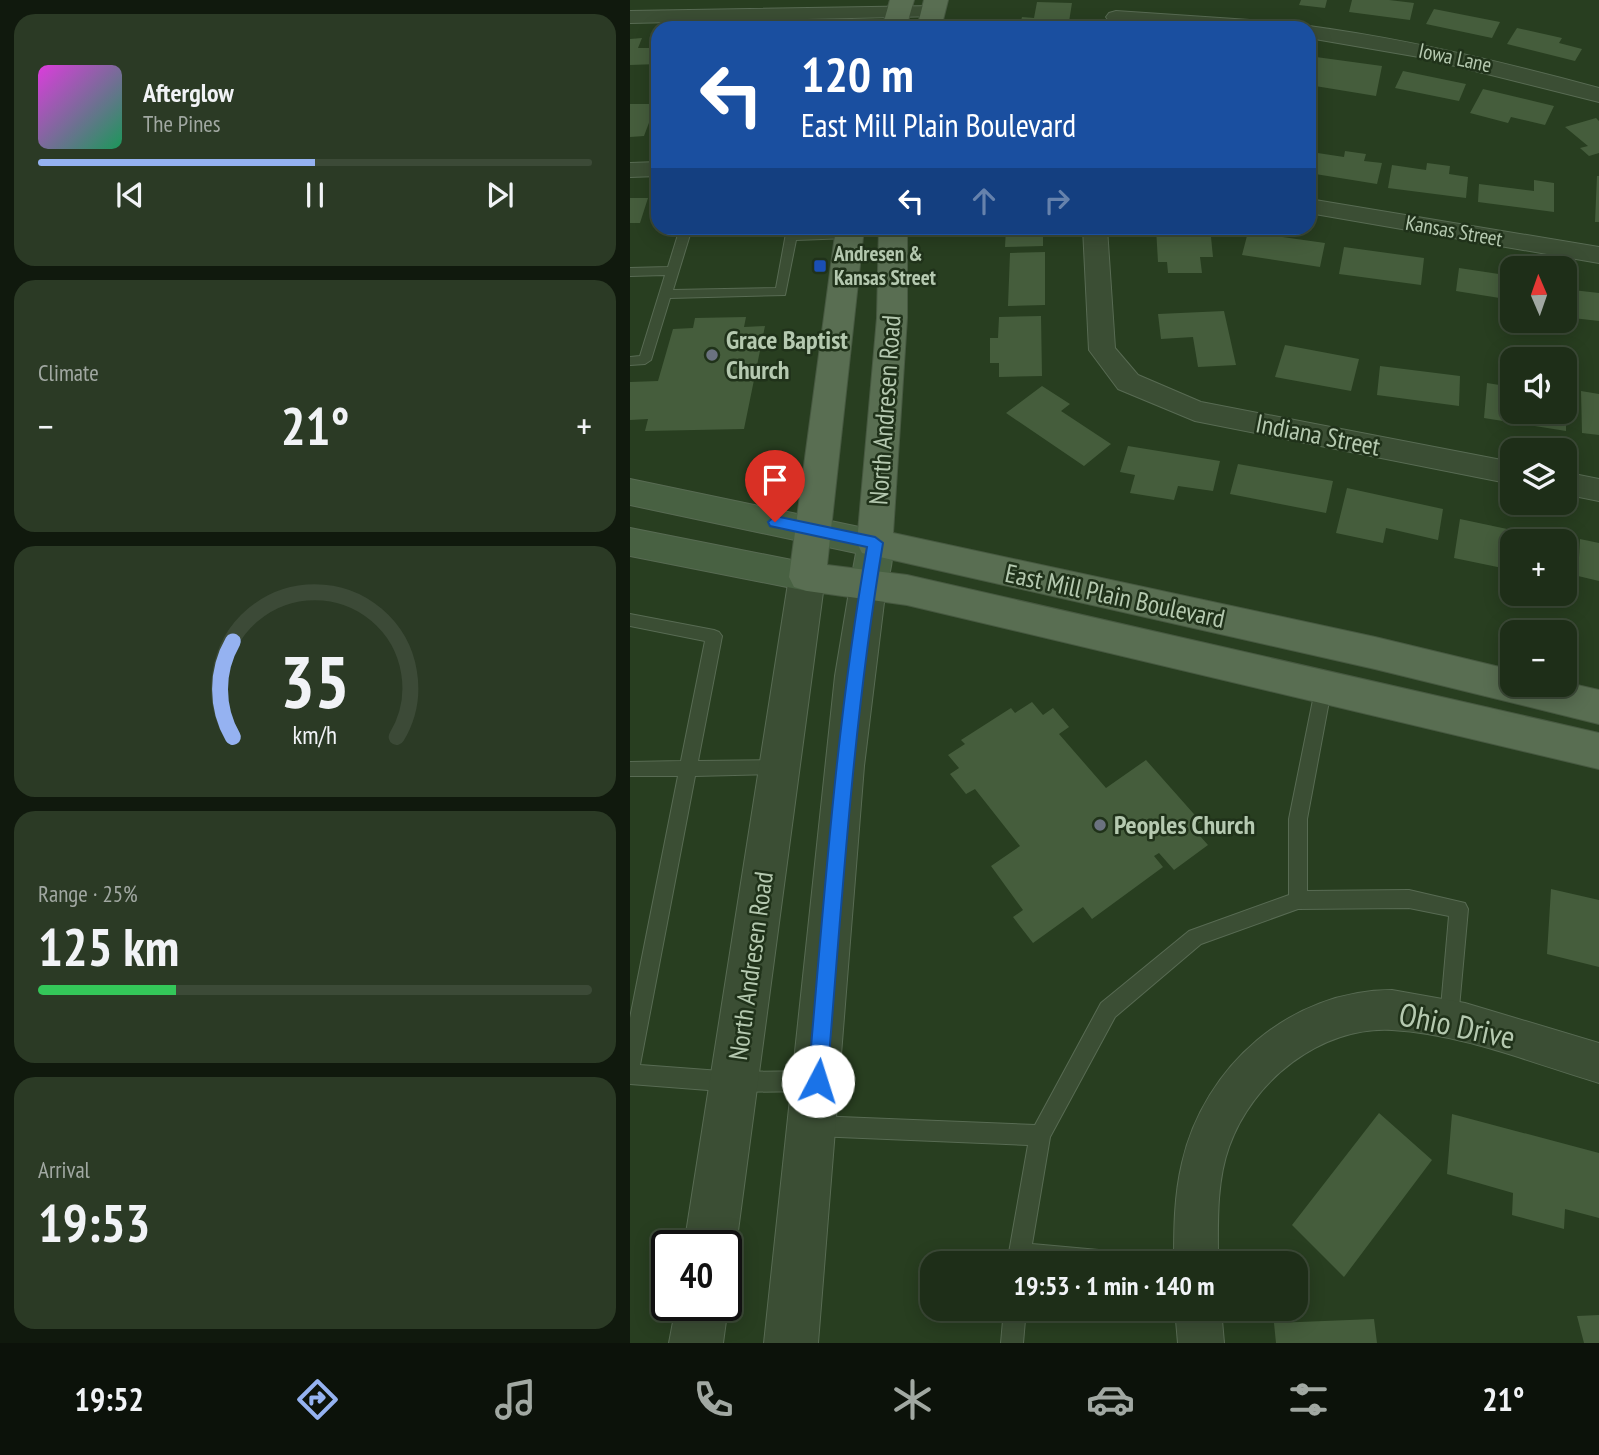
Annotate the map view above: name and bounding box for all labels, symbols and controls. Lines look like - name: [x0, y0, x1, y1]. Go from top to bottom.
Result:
- street label: Iowa Lane: [1416, 37, 1494, 78]
- text: 120 m: [801, 42, 914, 106]
- icon: left: [686, 49, 777, 140]
- text: Afterglow: [143, 76, 234, 109]
- text: East Mill Plain Boulevard: [801, 104, 1076, 146]
- text: The Pines: [143, 109, 221, 138]
- icon: previous: [111, 176, 149, 214]
- icon: pause: [296, 176, 334, 214]
- icon: next: [481, 176, 519, 214]
- icon: left: [892, 182, 930, 220]
- icon: ahead: [965, 182, 1003, 220]
- icon: right: [1038, 182, 1076, 220]
- street label: Kansas Street: [1403, 209, 1505, 252]
- place label: Andresen & Kansas Street: [833, 240, 936, 291]
- north arrow: [1500, 256, 1577, 332]
- map controls: [1500, 256, 1577, 697]
- marker: Andresen & Kansas Street: [812, 258, 828, 274]
- street label: North Andresen Road: [861, 314, 908, 506]
- place label: Grace Baptist Church: [726, 323, 848, 386]
- marker: Grace Baptist Church: [704, 347, 720, 363]
- button: sound: [1500, 347, 1577, 424]
- text: Climate: [38, 358, 99, 387]
- text: 21°: [281, 392, 349, 459]
- text: −: [38, 401, 54, 450]
- text: +: [576, 401, 592, 450]
- street label: Indiana Street: [1253, 406, 1383, 463]
- button: layers: [1500, 438, 1577, 515]
- pin: [745, 450, 805, 522]
- icon: arrive: [756, 461, 794, 499]
- button: +: [1500, 529, 1577, 606]
- street label: East Mill Plain Boulevard: [1002, 556, 1228, 635]
- button: −: [1500, 620, 1577, 697]
- text: 35: [280, 634, 350, 728]
- text: km/h: [293, 719, 337, 751]
- place label: Peoples Church: [1114, 808, 1255, 841]
- marker: Peoples Church: [1092, 817, 1108, 833]
- street label: North Andresen Road: [721, 870, 780, 1062]
- text: Range · 25%: [38, 879, 138, 908]
- text: 125 km: [38, 913, 179, 980]
- street label: Ohio Drive: [1395, 992, 1519, 1058]
- position arrow: [781, 1044, 855, 1118]
- text: Arrival: [38, 1155, 90, 1184]
- text: 19:53: [38, 1189, 150, 1256]
- speed limit sign: 40: [651, 1230, 742, 1321]
- text: 19:53 · 1 min · 140 m: [1014, 1269, 1214, 1302]
- icon: directions: [293, 1375, 342, 1424]
- icon: music: [491, 1375, 540, 1424]
- icon: phone: [689, 1375, 738, 1424]
- icon: climate: [888, 1375, 937, 1424]
- icon: car: [1086, 1375, 1135, 1424]
- icon: filters: [1284, 1375, 1333, 1424]
- text: 19:52: [75, 1378, 144, 1420]
- text: 21°: [1482, 1378, 1524, 1420]

